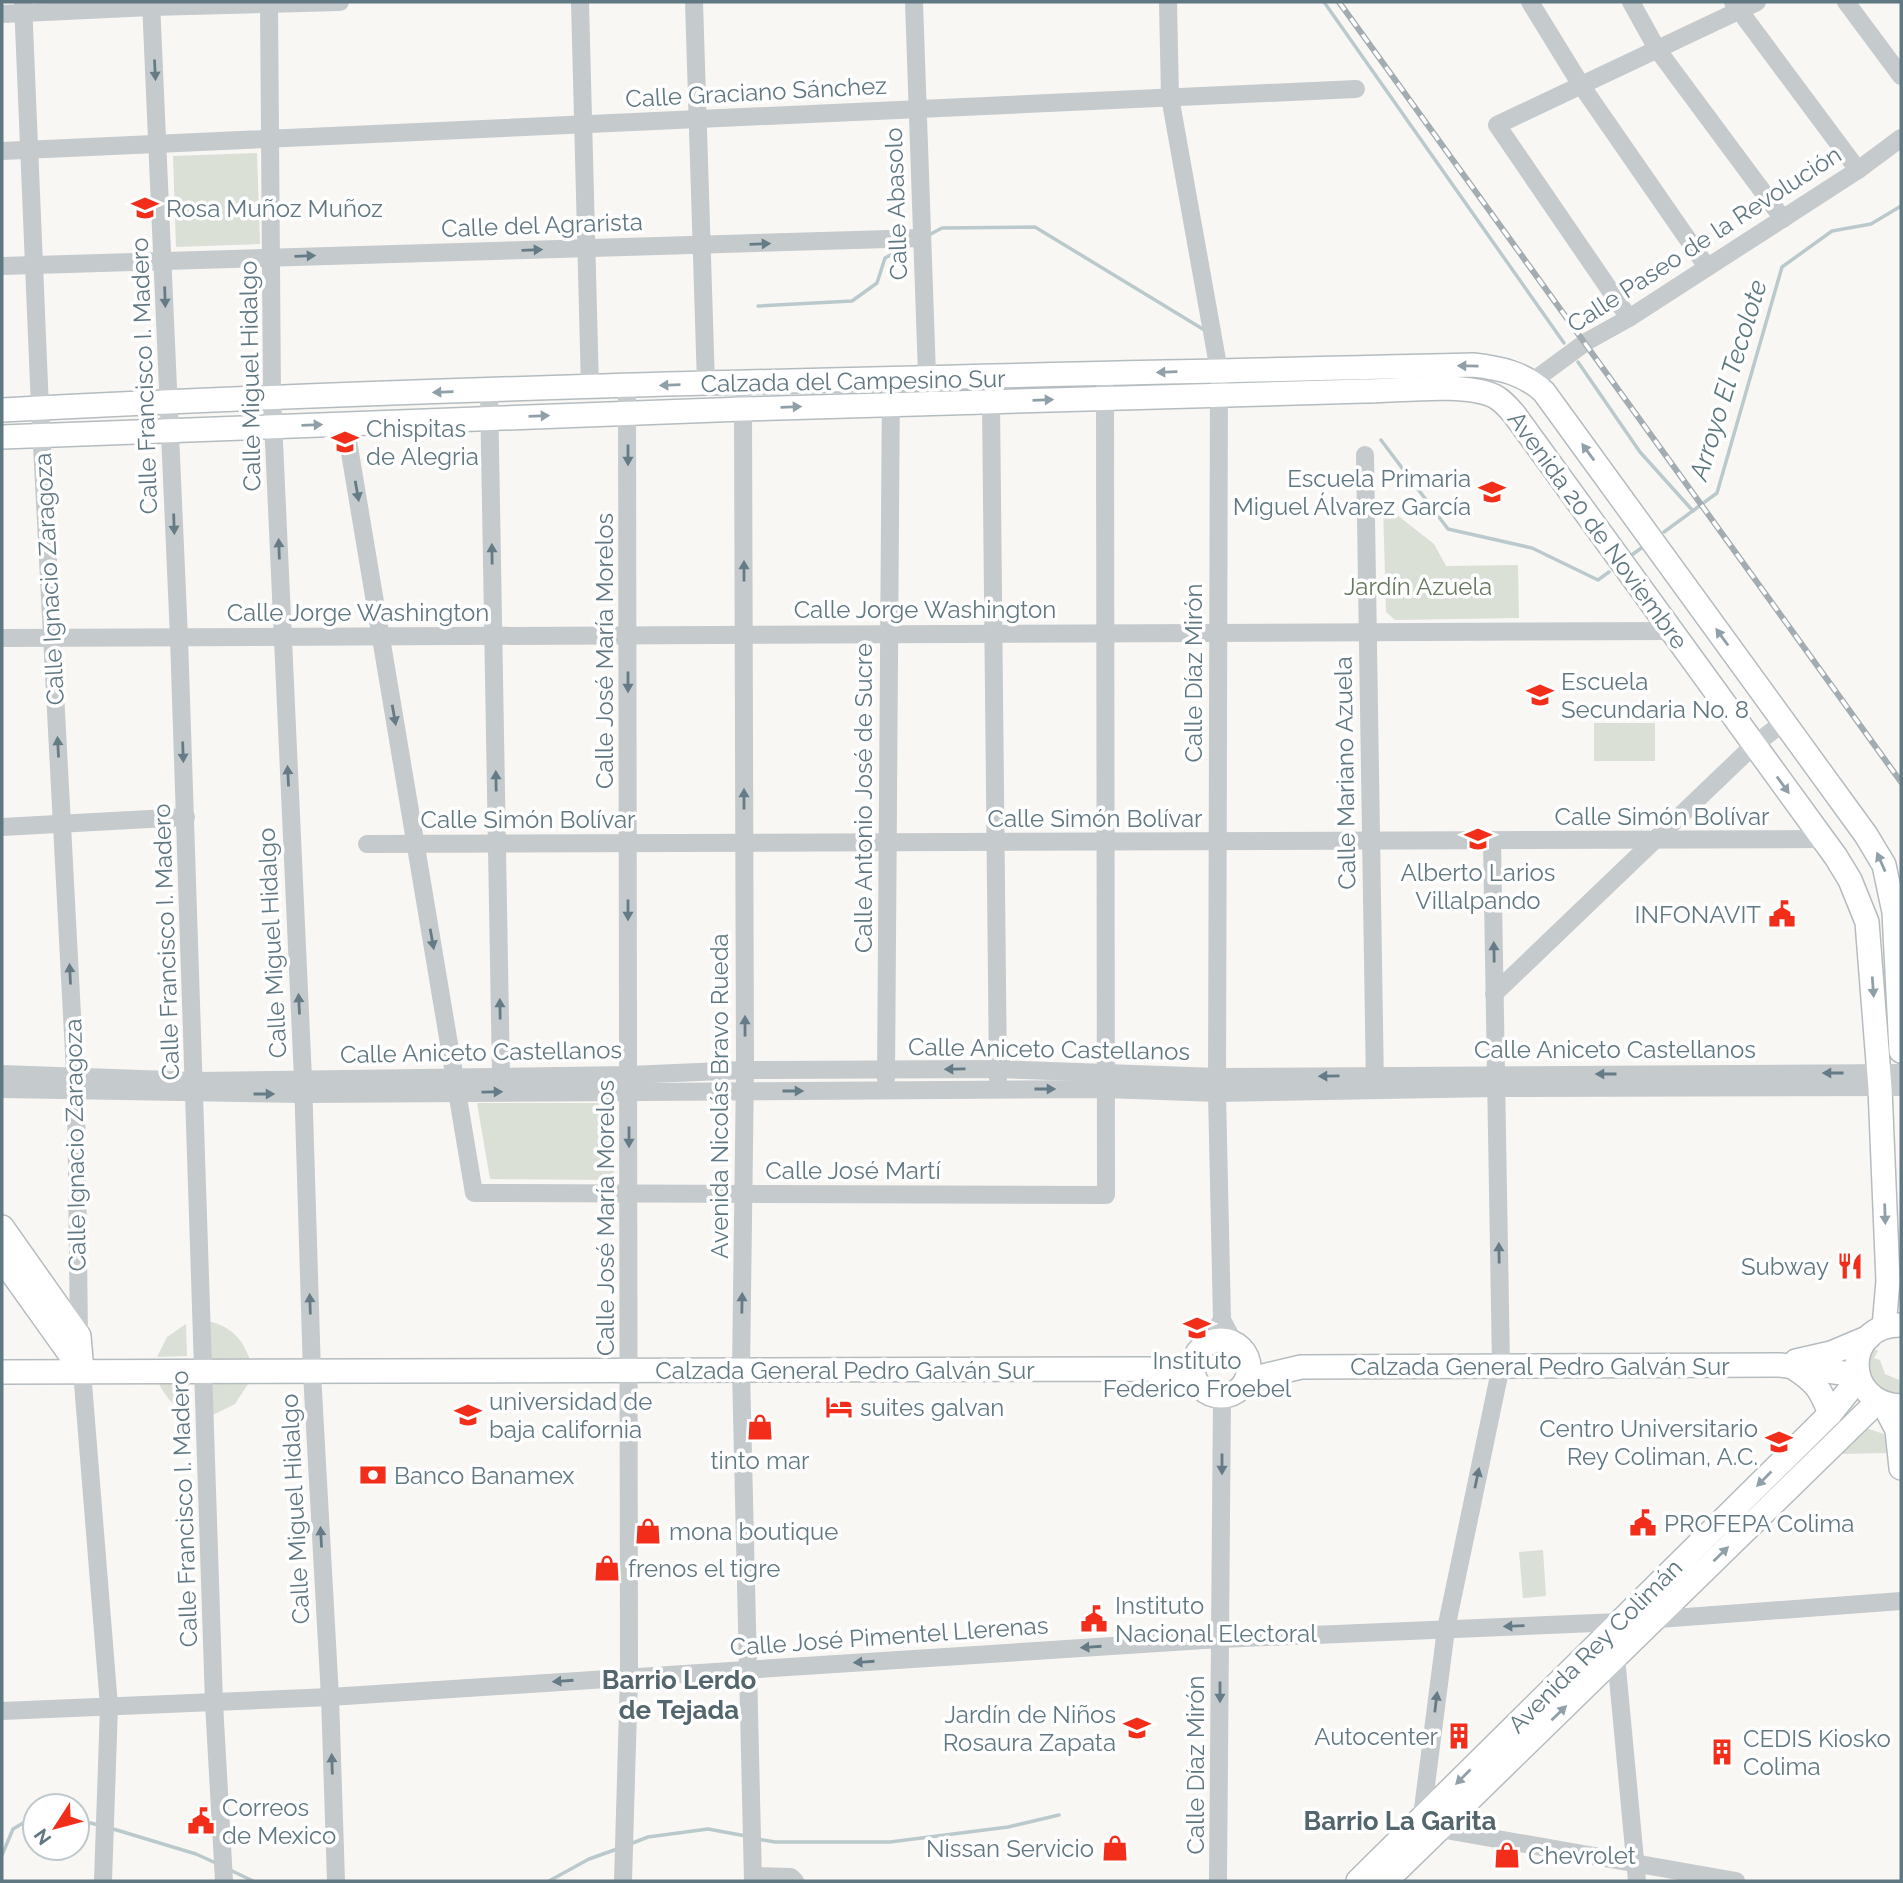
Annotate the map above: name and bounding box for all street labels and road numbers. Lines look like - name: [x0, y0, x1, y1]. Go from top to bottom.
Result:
- street label: Calle Graciano Sánchez: [624, 71, 888, 113]
- street label: Calle Abasolo: [879, 127, 913, 281]
- street label: Calle Paseo de la Revolución: [1562, 139, 1846, 339]
- street label: Calle del Agrarista: [441, 207, 643, 243]
- street label: Calle Francisco I. Madero: [125, 237, 163, 515]
- street label: Calle Miguel Hidalgo: [233, 260, 267, 492]
- street label: Calzada del Campesino Sur: [700, 364, 1006, 398]
- street label: Avenida 20 de Noviembre: [1502, 405, 1694, 655]
- street label: Calle Ignacio Zaragoza: [28, 452, 70, 706]
- street label: Calle José María Morelos: [590, 513, 619, 789]
- street label: Calle Díaz Mirón: [1179, 584, 1208, 762]
- street label: Calle Jorge Washington: [794, 595, 1056, 624]
- street label: Calle Jorge Washington: [227, 598, 489, 627]
- street label: Calle Antonio José de Sucre: [849, 643, 878, 953]
- street label: Calle Mariano Azuela: [1328, 656, 1362, 890]
- street label: Calle Simón Bolívar: [1554, 802, 1770, 831]
- street label: Calle Francisco I. Madero: [147, 803, 185, 1081]
- street label: Calle Simón Bolívar: [987, 804, 1203, 833]
- street label: Calle Simón Bolívar: [420, 805, 636, 834]
- street label: Calle Miguel Hidalgo: [251, 827, 293, 1059]
- street label: Avenida Nicolás Bravo Rueda: [705, 933, 734, 1259]
- street label: Calle Ignacio Zaragoza: [58, 1018, 92, 1272]
- street label: Calle Aniceto Castellanos: [908, 1032, 1190, 1066]
- street label: Calle Aniceto Castellanos: [340, 1035, 622, 1069]
- street label: Calle Aniceto Castellanos: [1474, 1035, 1756, 1064]
- street label: Calle José María Morelos: [591, 1080, 620, 1356]
- street label: Calle José Martí: [765, 1156, 941, 1185]
- street label: Calzada General Pedro Galván Sur: [1350, 1352, 1730, 1381]
- street label: Calzada General Pedro Galván Sur: [655, 1356, 1035, 1385]
- street label: Calle Francisco I. Madero: [165, 1370, 203, 1648]
- street label: Calle Miguel Hidalgo: [274, 1393, 316, 1625]
- street label: Avenida Rey Colimán: [1502, 1553, 1688, 1739]
- street label: Calle José Pimentel Llerenas: [729, 1610, 1049, 1662]
- street label: Calle Díaz Mirón: [1181, 1676, 1210, 1854]

